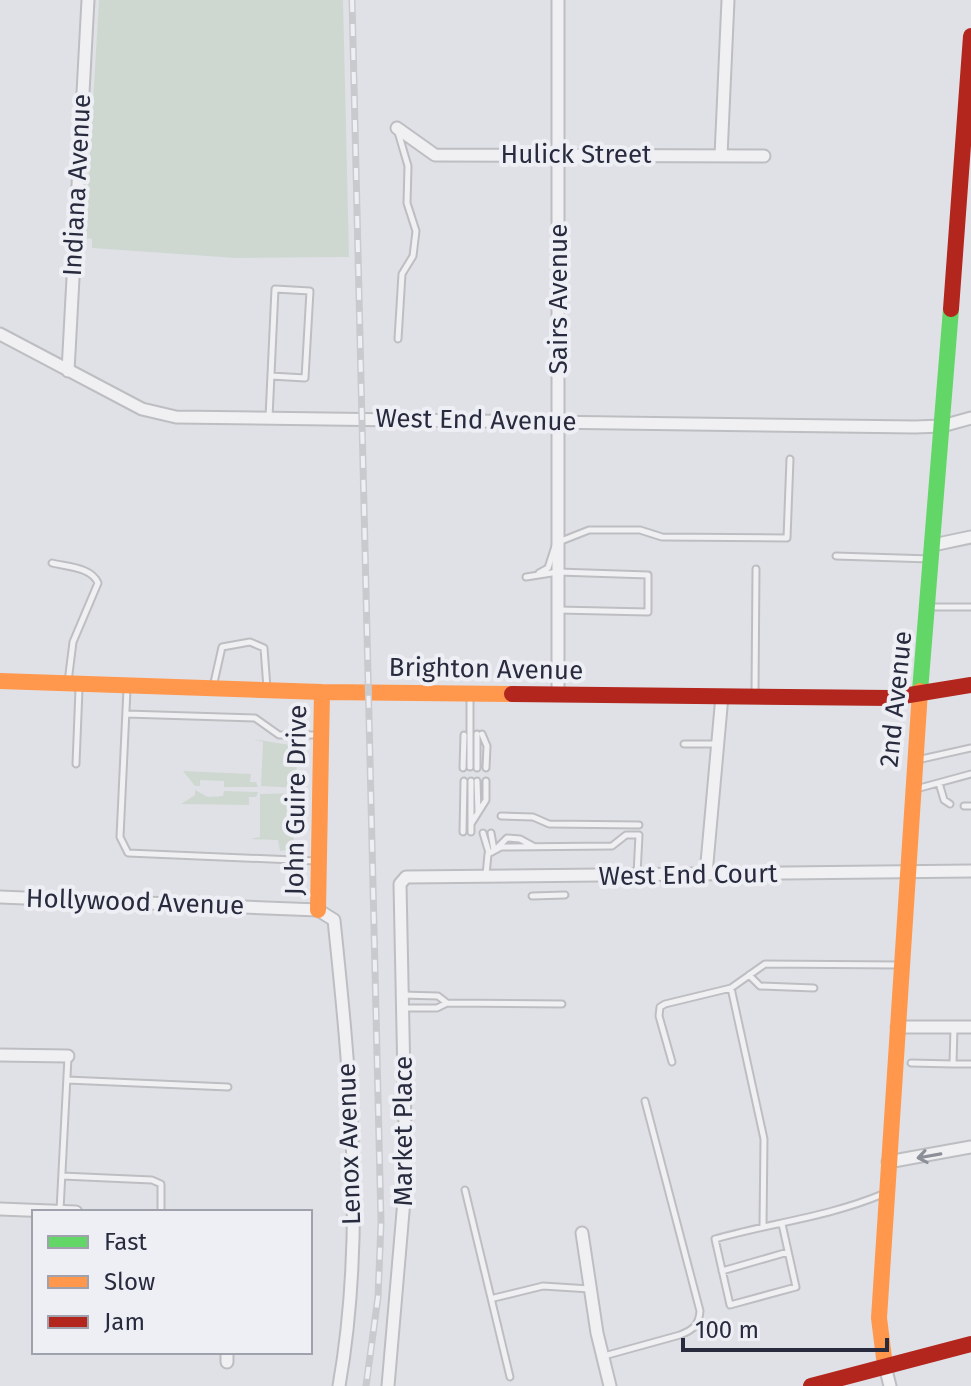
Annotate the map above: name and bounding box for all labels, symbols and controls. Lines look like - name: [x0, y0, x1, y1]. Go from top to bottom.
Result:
- street label: Indiana Avenue: [57, 93, 97, 277]
- street label: Hulick Street: [501, 139, 652, 170]
- street label: Sairs Avenue: [543, 224, 574, 374]
- street label: West End Avenue: [375, 403, 577, 437]
- street label: 2nd Avenue: [873, 629, 919, 769]
- street label: Brighton Avenue: [388, 652, 584, 686]
- street label: John Guire Drive: [279, 704, 313, 896]
- street label: West End Court: [598, 858, 778, 892]
- street label: Hollywood Avenue: [25, 883, 245, 921]
- street label: Market Place: [388, 1056, 419, 1206]
- street label: Lenox Avenue: [331, 1062, 367, 1226]
- one-way arrow: [917, 1149, 942, 1164]
- legend: [32, 1210, 312, 1354]
- text: Fast: [104, 1228, 147, 1256]
- text: Slow: [104, 1268, 155, 1296]
- scale bar: [683, 1302, 887, 1352]
- text: Jam: [104, 1308, 145, 1336]
- text: 100 m: [695, 1316, 759, 1344]

